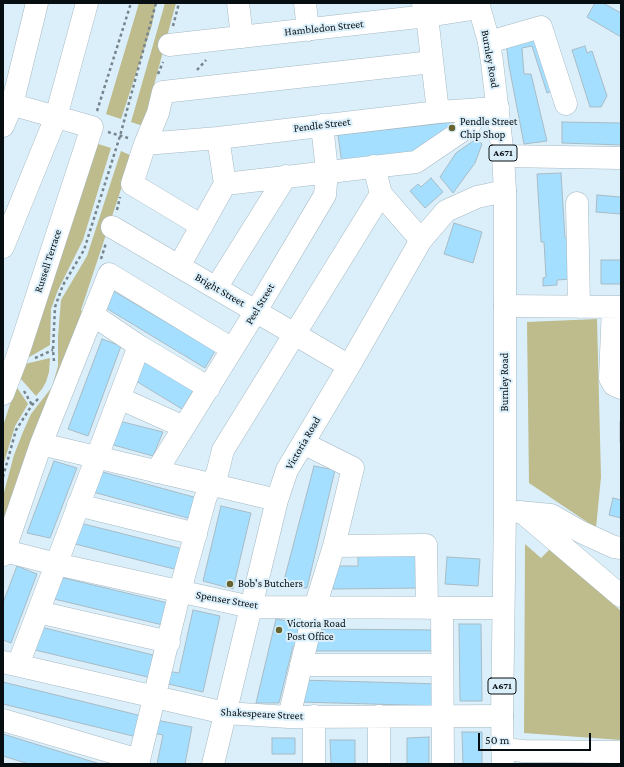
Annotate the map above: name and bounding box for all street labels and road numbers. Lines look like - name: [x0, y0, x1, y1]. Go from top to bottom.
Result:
- street label: Hambledon Street: [284, 17, 364, 39]
- street label: Burnley Road: [478, 29, 502, 89]
- street label: Pendle Street: [293, 115, 351, 135]
- road number: A671: [489, 145, 517, 161]
- street label: Russell Terrace: [32, 228, 64, 294]
- street label: Bright Street: [193, 270, 247, 310]
- street label: Peel Street: [243, 281, 277, 327]
- street label: Burnley Road: [498, 353, 512, 411]
- street label: Victoria Road: [283, 414, 323, 472]
- street label: Spenser Street: [195, 588, 259, 612]
- road number: A671: [488, 678, 516, 694]
- street label: Shakespeare Street: [220, 705, 304, 723]

